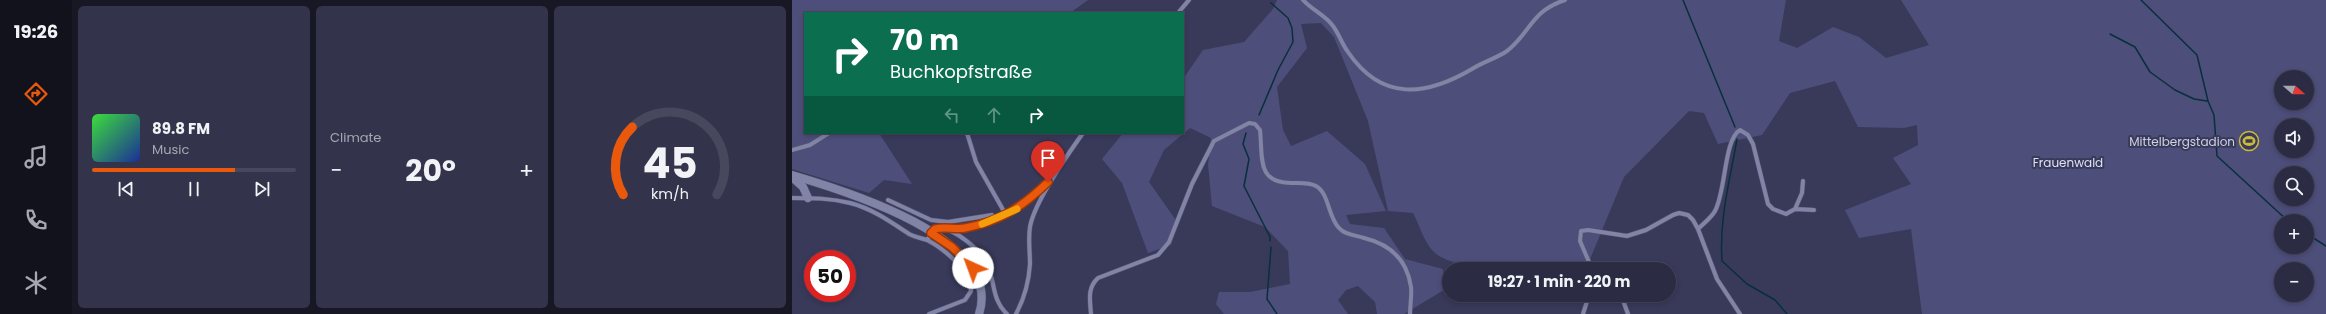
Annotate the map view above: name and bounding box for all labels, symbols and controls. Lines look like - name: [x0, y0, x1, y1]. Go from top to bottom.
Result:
- text: 19:26: [14, 19, 58, 44]
- text: 70 m: [890, 21, 959, 60]
- icon: right: [824, 28, 876, 80]
- text: Buchkopfstraße: [890, 59, 1032, 84]
- north arrow: [2274, 70, 2314, 110]
- map controls: [2274, 70, 2314, 302]
- icon: directions: [22, 80, 50, 108]
- icon: left: [941, 104, 963, 126]
- icon: ahead: [983, 104, 1005, 126]
- icon: right: [1025, 104, 1047, 126]
- text: 89.8 FM: [152, 118, 210, 139]
- button: sound: [2274, 118, 2314, 158]
- text: Climate: [330, 128, 381, 147]
- sports icon: Mittelbergstadion: [2238, 130, 2260, 152]
- place label: Mittelbergstadion: [2129, 133, 2235, 150]
- text: 45: [642, 134, 698, 193]
- text: Music: [152, 140, 189, 159]
- pin: [1031, 141, 1065, 182]
- icon: music: [22, 143, 50, 171]
- icon: arrive: [1037, 147, 1059, 169]
- text: 20°: [405, 149, 456, 192]
- park label: Frauenwald: [2033, 154, 2103, 171]
- text: −: [330, 155, 342, 186]
- text: +: [519, 155, 534, 186]
- button: search: [2274, 166, 2314, 206]
- icon: previous: [115, 178, 137, 200]
- icon: pause: [183, 178, 205, 200]
- icon: next: [251, 178, 273, 200]
- text: km/h: [651, 184, 689, 204]
- icon: phone: [22, 206, 50, 234]
- button: +: [2274, 214, 2314, 254]
- position arrow: [952, 247, 994, 289]
- speed limit sign: 50: [804, 250, 856, 302]
- button: −: [2274, 262, 2314, 302]
- icon: climate: [22, 269, 50, 297]
- text: 19:27 · 1 min · 220 m: [1488, 271, 1630, 292]

